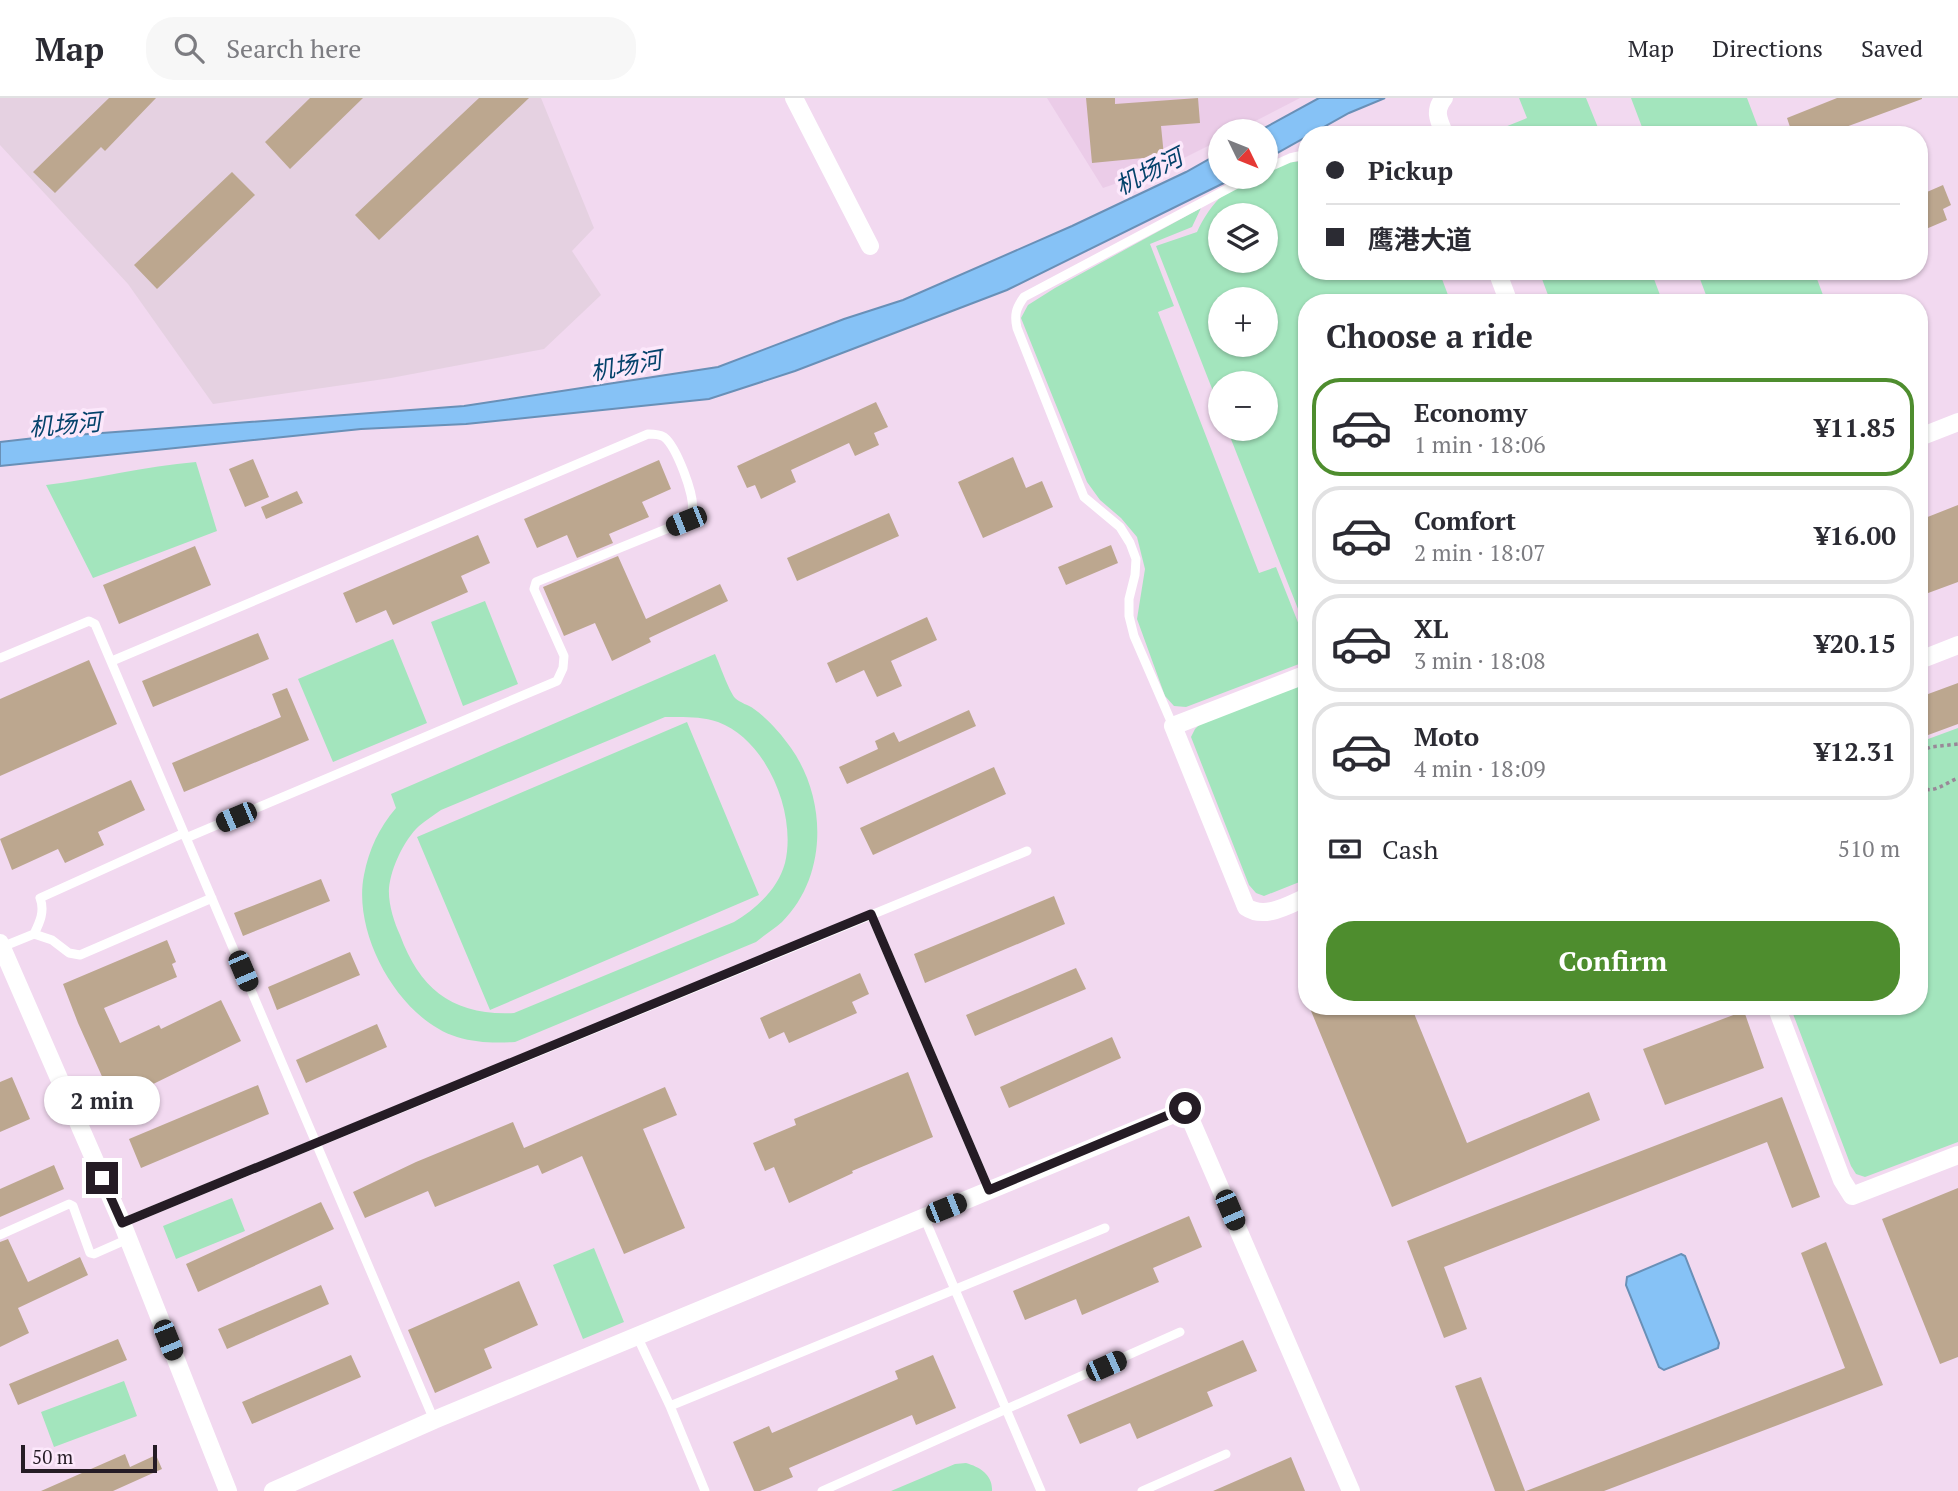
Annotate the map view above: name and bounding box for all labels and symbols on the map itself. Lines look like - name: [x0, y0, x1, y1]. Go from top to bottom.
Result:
- north arrow: [1208, 119, 1278, 189]
- water label: 机场河: [1109, 139, 1191, 202]
- water label: 机场河: [588, 342, 668, 387]
- water label: 机场河: [28, 405, 106, 443]
- car: [663, 503, 710, 539]
- car: [213, 799, 260, 835]
- car: [226, 948, 261, 994]
- callout: 2 min: [44, 1076, 160, 1126]
- route start: [1169, 1092, 1201, 1124]
- route end: [86, 1162, 118, 1194]
- car: [1213, 1187, 1248, 1233]
- car: [923, 1190, 970, 1226]
- car: [151, 1317, 186, 1363]
- car: [1083, 1348, 1130, 1384]
- scale bar: [21, 1442, 158, 1474]

